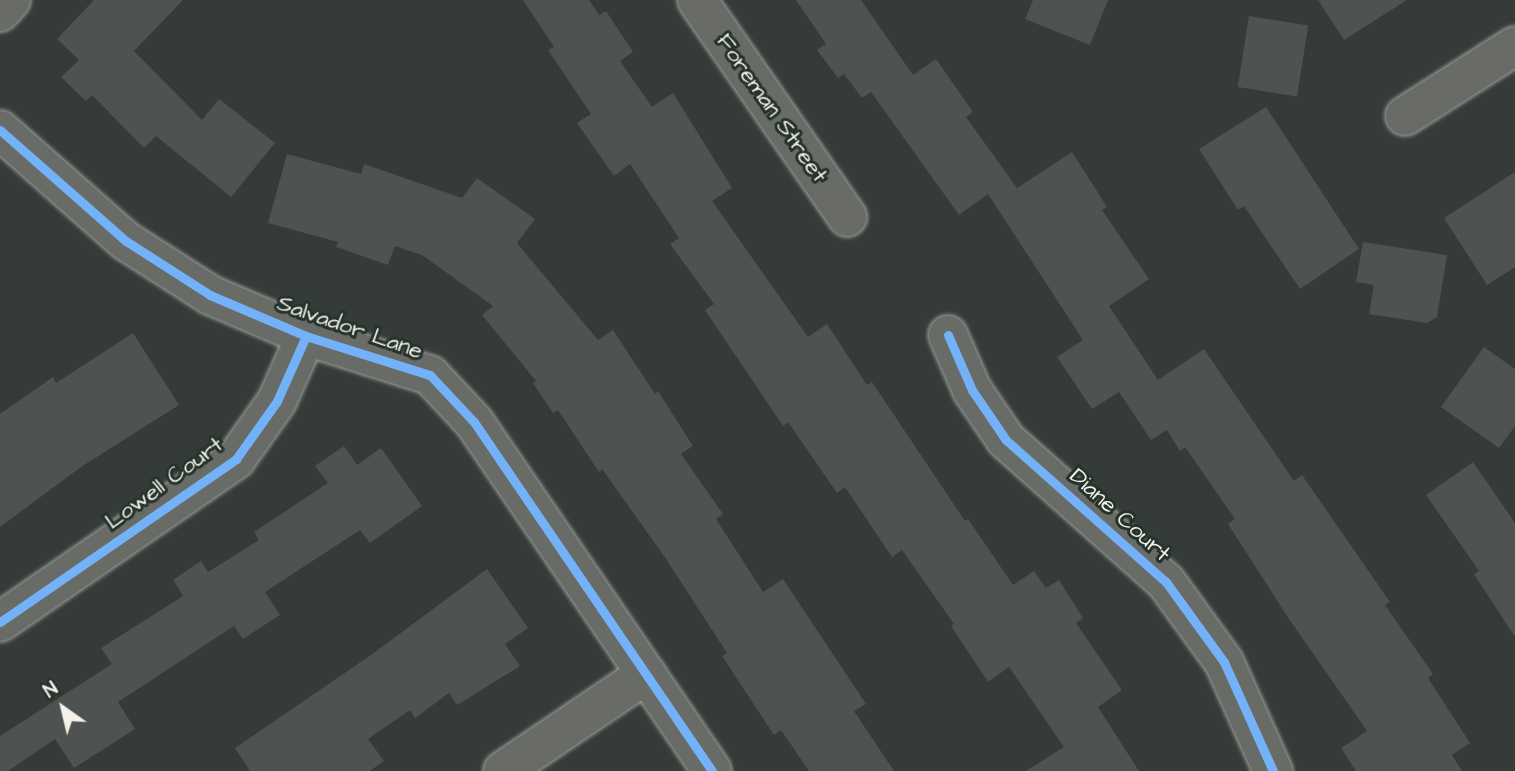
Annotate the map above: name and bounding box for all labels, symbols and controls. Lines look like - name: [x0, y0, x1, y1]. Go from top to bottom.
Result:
- street label: Foreman Street: [710, 28, 834, 188]
- street label: Salvador Lane: [274, 289, 426, 365]
- street label: Lowell Court: [100, 431, 228, 535]
- street label: Diane Court: [1064, 463, 1176, 567]
- north arrow: [28, 673, 98, 743]
- text: N: [38, 676, 63, 705]

